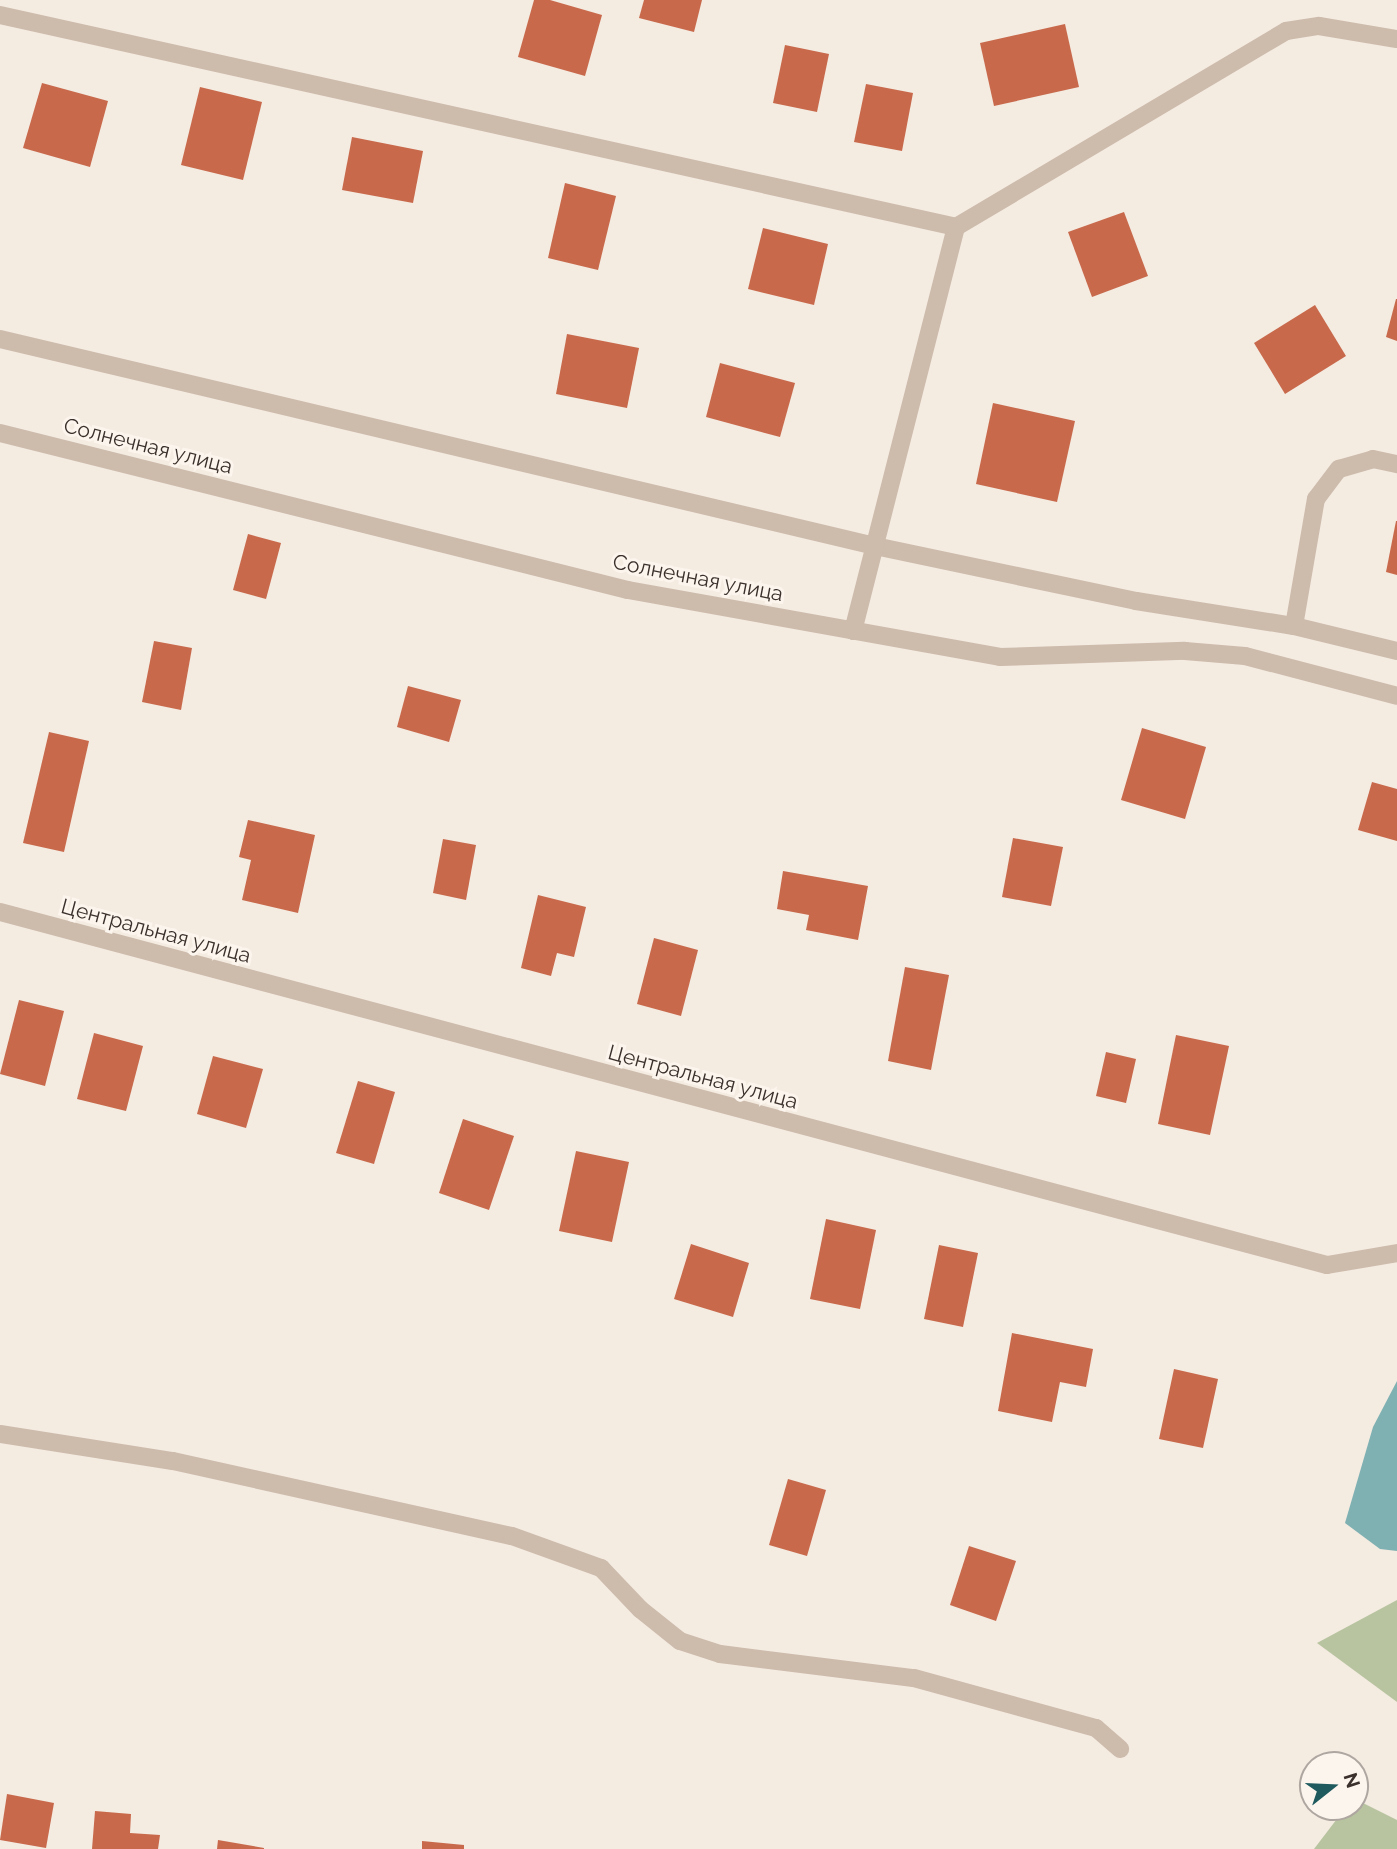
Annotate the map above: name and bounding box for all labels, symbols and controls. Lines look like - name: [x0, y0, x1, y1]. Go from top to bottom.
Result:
- street label: Солнечная улица: [61, 413, 235, 479]
- street label: Солнечная улица: [610, 549, 786, 607]
- street label: Центральная улица: [58, 893, 254, 969]
- street label: Центральная улица: [605, 1039, 801, 1115]
- north arrow: [1299, 1751, 1369, 1821]
- text: N: [1339, 1770, 1365, 1790]

